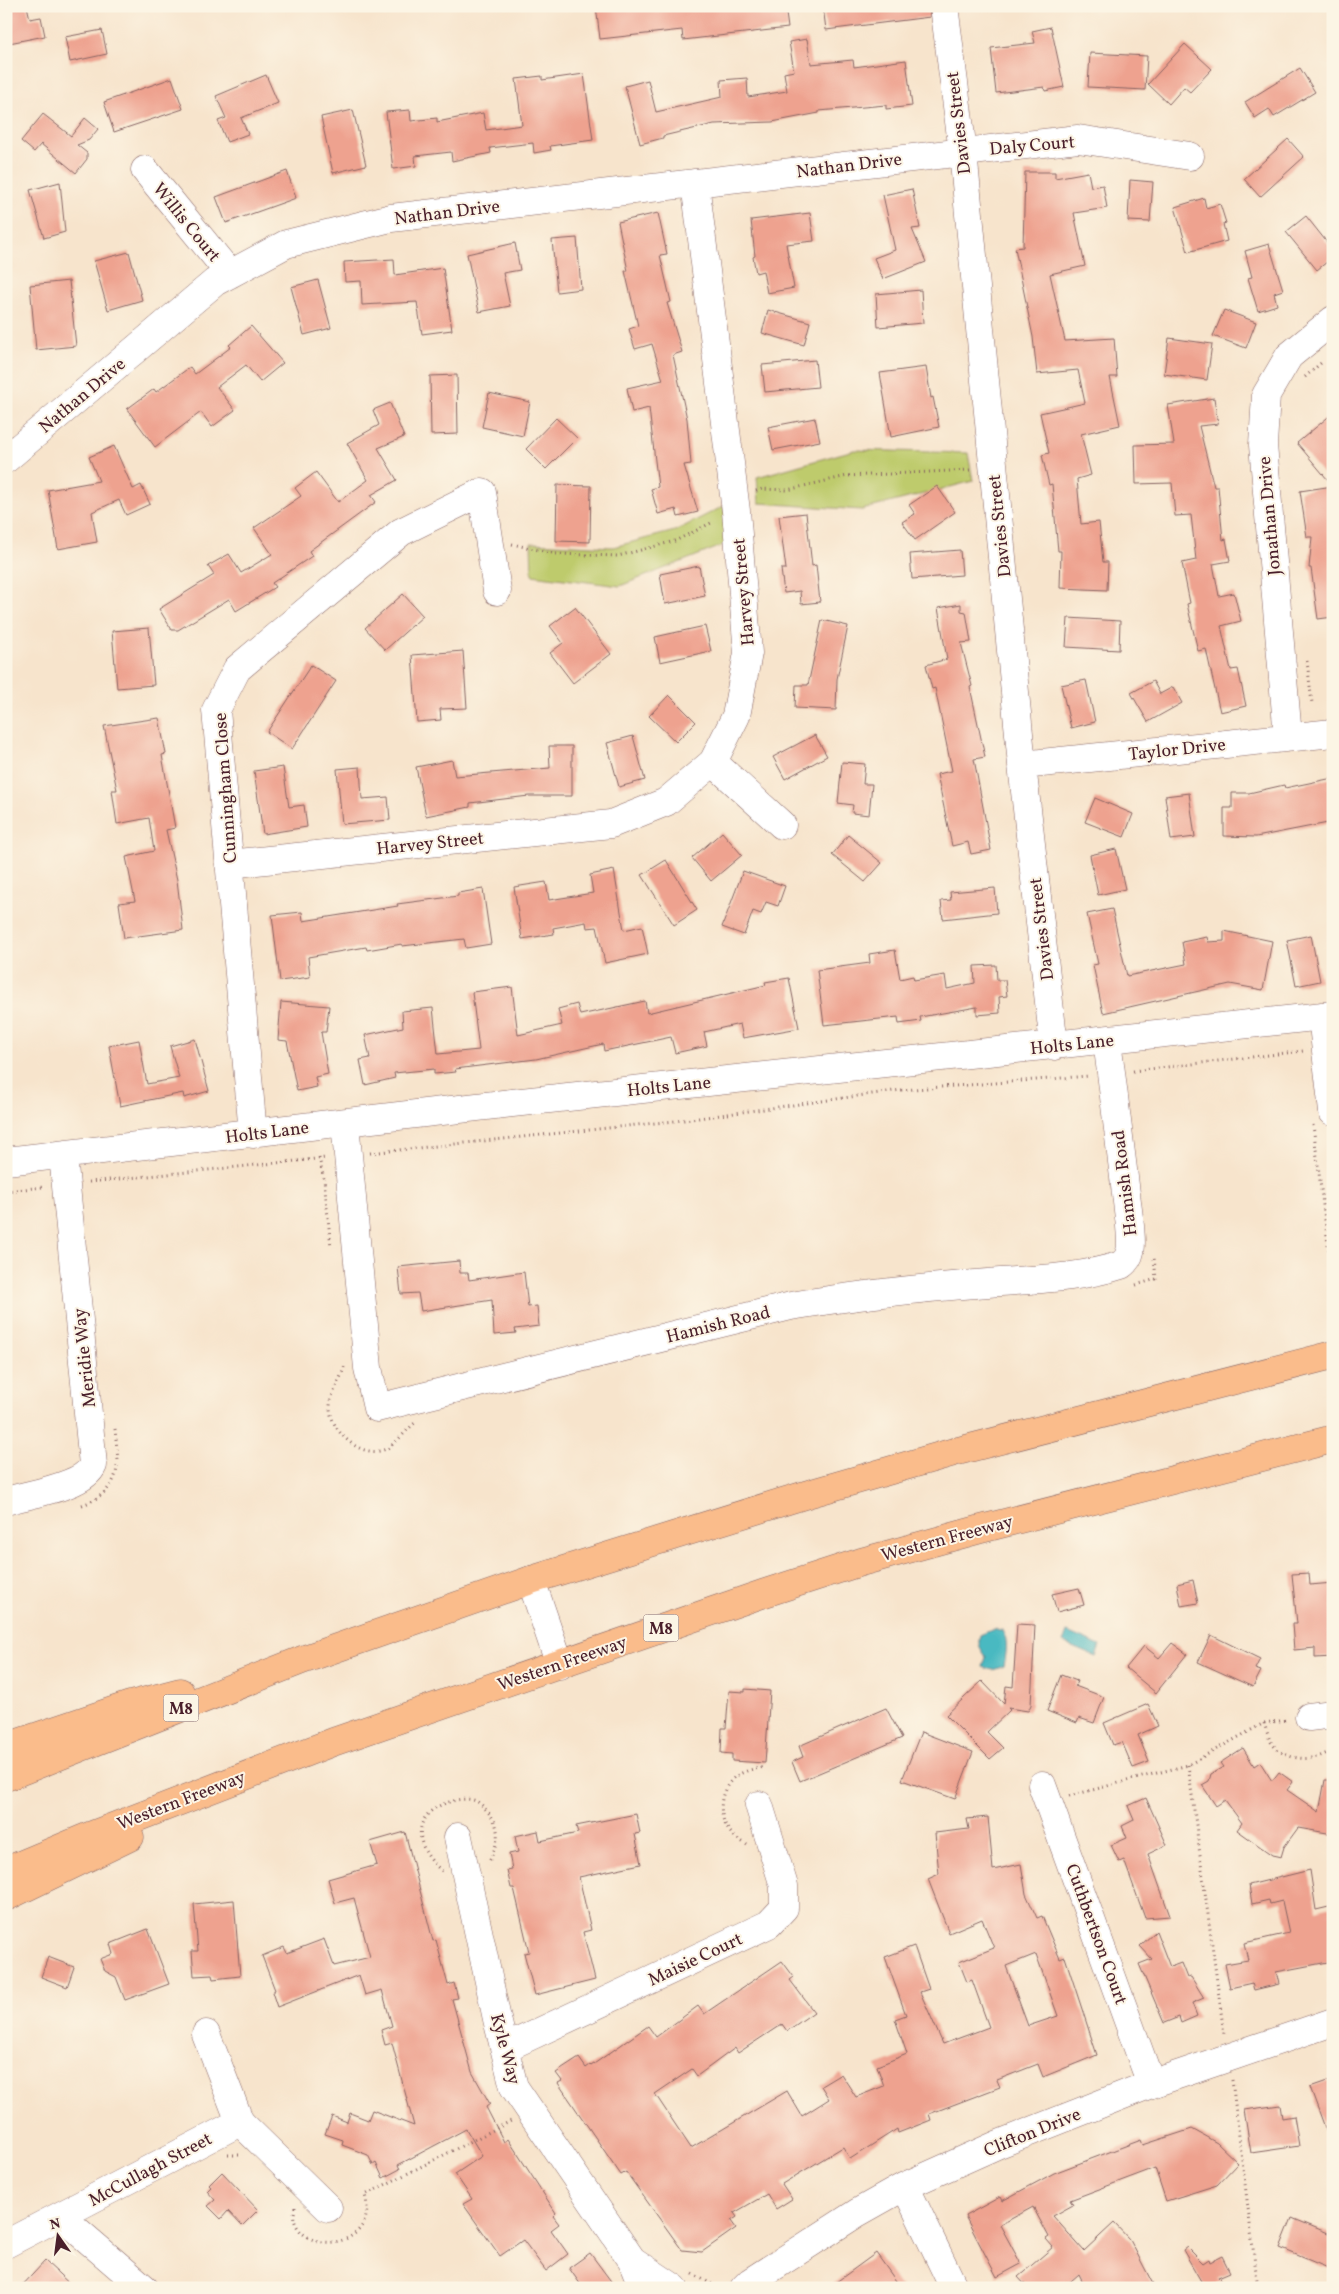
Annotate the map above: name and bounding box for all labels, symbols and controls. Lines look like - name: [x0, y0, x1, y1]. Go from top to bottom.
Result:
- street label: Davies Street: [941, 70, 978, 176]
- street label: Daly Court: [988, 130, 1076, 163]
- street label: Nathan Drive: [795, 148, 903, 185]
- street label: Willis Court: [146, 178, 226, 268]
- street label: Nathan Drive: [393, 195, 501, 232]
- street label: Nathan Drive: [34, 352, 132, 440]
- street label: Jonathan Drive: [1253, 455, 1288, 576]
- street label: Davies Street: [983, 473, 1018, 579]
- street label: Harvey Street: [727, 537, 762, 647]
- street label: Cunningham Close: [209, 712, 244, 864]
- street label: Taylor Drive: [1127, 733, 1227, 768]
- street label: Harvey Street: [375, 826, 485, 863]
- street label: Davies Street: [1024, 876, 1061, 982]
- street label: Holts Lane: [1029, 1029, 1115, 1062]
- street label: Holts Lane: [626, 1071, 712, 1104]
- street label: Holts Lane: [224, 1116, 311, 1151]
- street label: Hamish Road: [1107, 1128, 1144, 1237]
- street label: Hamish Road: [664, 1300, 773, 1350]
- street label: Meridie Way: [68, 1307, 103, 1409]
- street label: Western Freeway: [879, 1510, 1016, 1569]
- road number: M8: [644, 1615, 678, 1642]
- street label: Western Freeway: [494, 1630, 631, 1698]
- road number: M8: [164, 1695, 198, 1722]
- street label: Western Freeway: [114, 1765, 249, 1837]
- street label: Cuthbertson Court: [1059, 1861, 1133, 2008]
- street label: Maisie Court: [644, 1928, 747, 1993]
- street label: Kyle Way: [483, 2011, 526, 2088]
- street label: Clifton Drive: [980, 2103, 1085, 2164]
- street label: McCullagh Street: [84, 2127, 217, 2213]
- north arrow: [32, 2212, 82, 2262]
- text: N: [48, 2214, 62, 2235]

